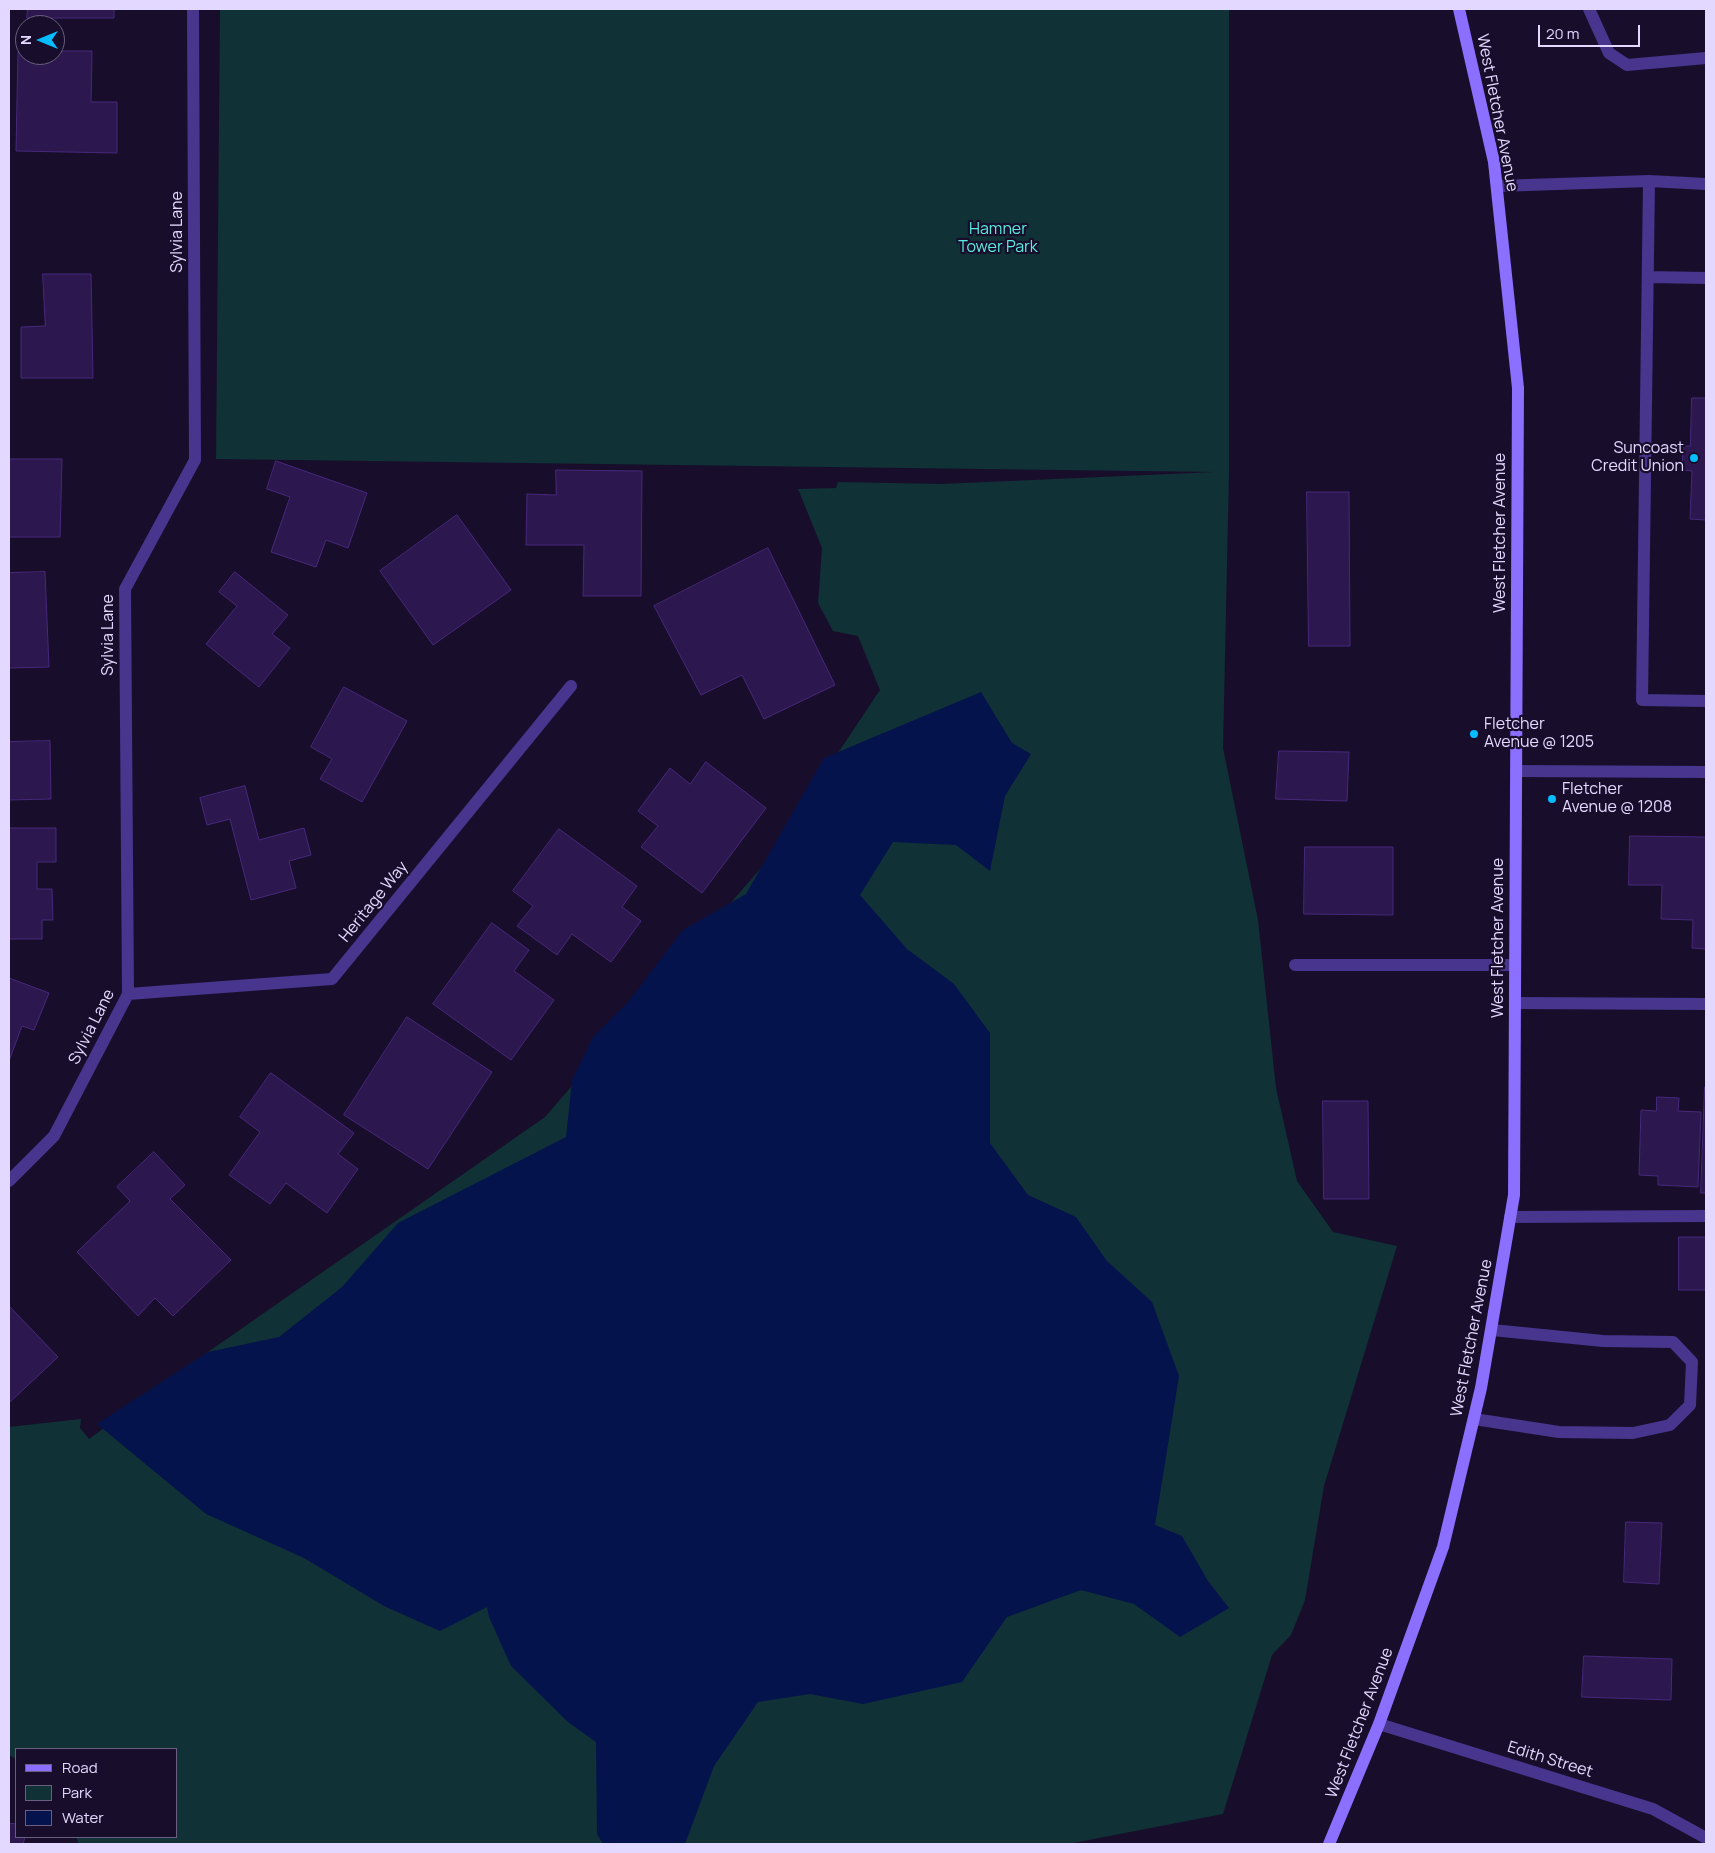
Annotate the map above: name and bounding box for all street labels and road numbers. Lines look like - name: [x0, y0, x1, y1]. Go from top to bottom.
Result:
- street label: West Fletcher Avenue: [1472, 33, 1522, 193]
- street label: Sylvia Lane: [168, 191, 188, 273]
- street label: West Fletcher Avenue: [1491, 453, 1511, 613]
- street label: Sylvia Lane: [99, 594, 119, 676]
- street label: Heritage Way: [336, 858, 412, 946]
- street label: West Fletcher Avenue: [1489, 858, 1509, 1018]
- street label: Sylvia Lane: [65, 986, 119, 1068]
- street label: West Fletcher Avenue: [1447, 1258, 1497, 1418]
- street label: West Fletcher Avenue: [1322, 1645, 1398, 1801]
- street label: Edith Street: [1505, 1738, 1595, 1782]

